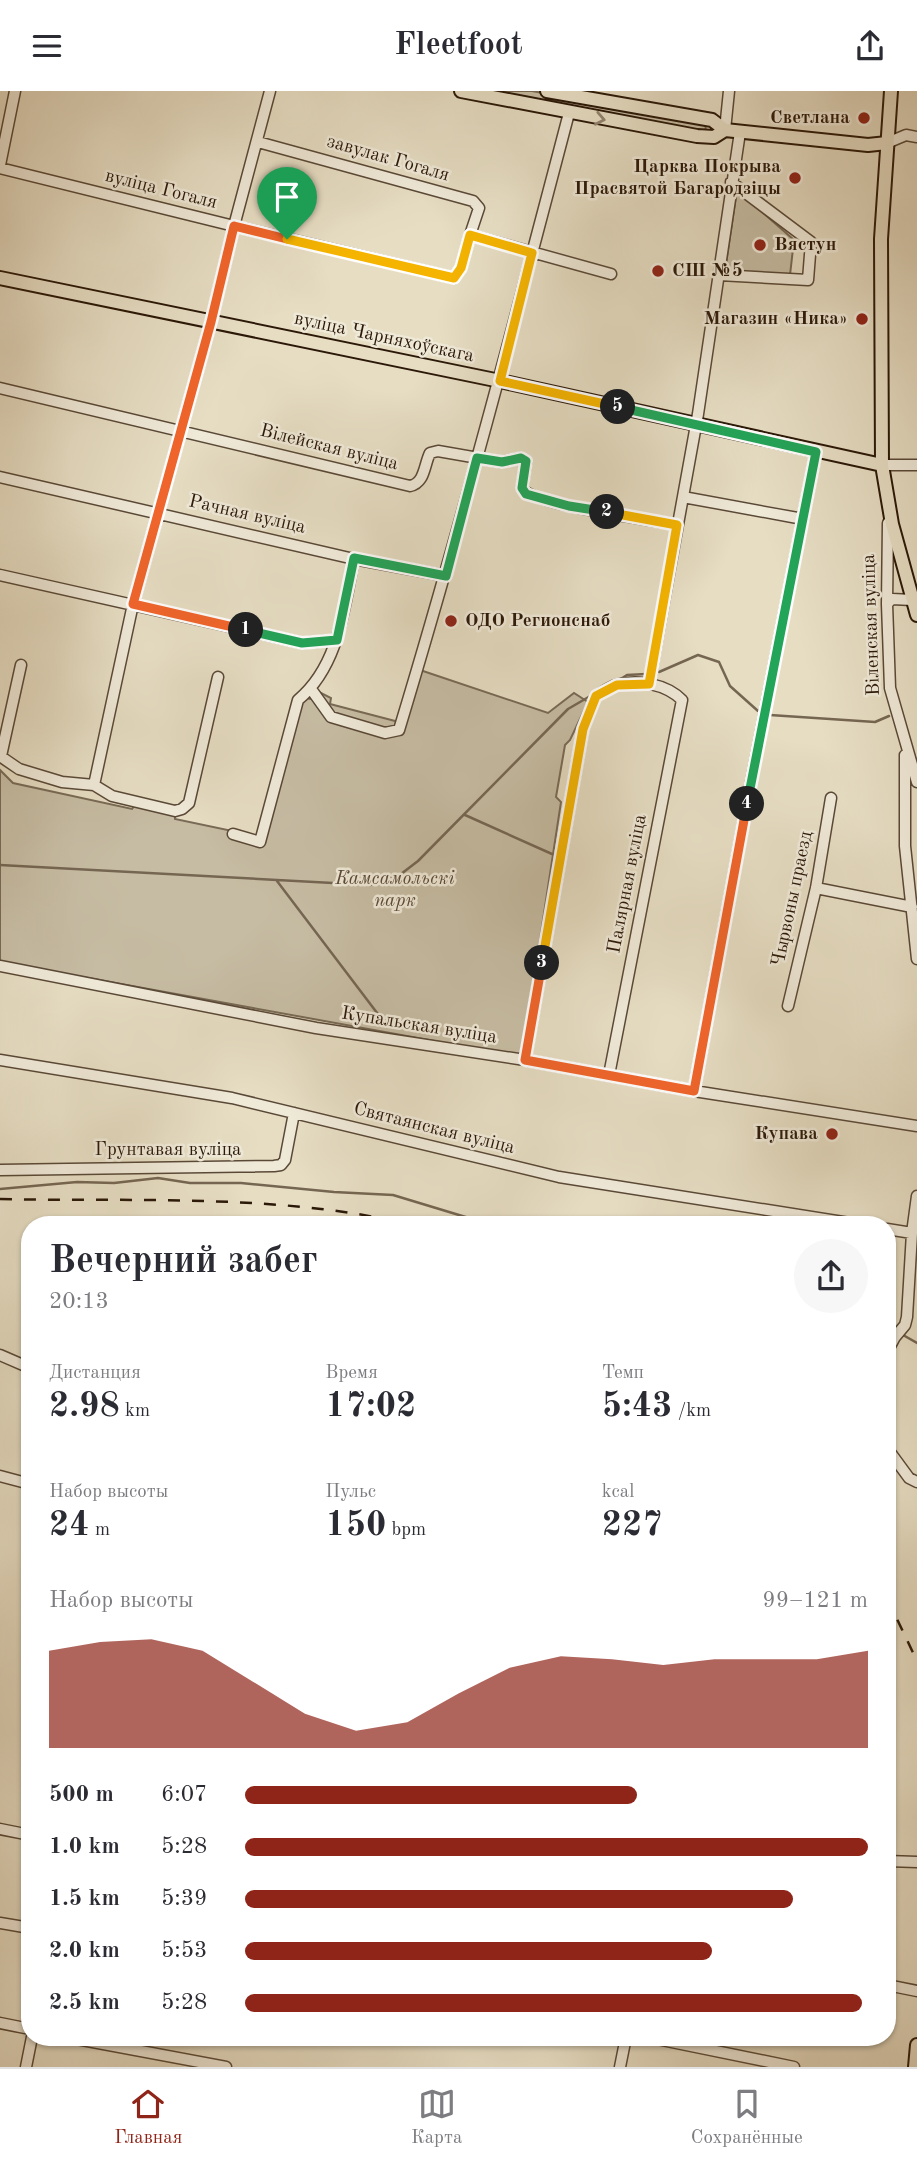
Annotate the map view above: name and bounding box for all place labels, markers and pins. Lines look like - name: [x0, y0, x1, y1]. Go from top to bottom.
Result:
- place label: Светлана: [770, 109, 850, 128]
- marker: Светлана: [856, 110, 872, 126]
- place label: Царква Покрыва Прасвятой Багародзіцы: [574, 158, 781, 199]
- pin: [257, 167, 317, 239]
- marker: Царква Покрыва Прасвятой Багародзіцы: [787, 170, 803, 186]
- place label: Вястун: [774, 236, 836, 255]
- marker: Вястун: [752, 237, 768, 253]
- place label: СШ №5: [672, 262, 743, 281]
- marker: СШ №5: [650, 263, 666, 279]
- place label: Магазин «Ника»: [704, 310, 848, 329]
- marker: Магазин «Ника»: [854, 311, 870, 327]
- pin: 5: [600, 389, 636, 425]
- pin: 2: [590, 495, 624, 529]
- place label: ОДО Регионснаб: [465, 612, 610, 631]
- pin: 1: [229, 613, 264, 647]
- marker: ОДО Регионснаб: [443, 613, 459, 629]
- pin: 4: [730, 787, 764, 821]
- pin: 3: [524, 945, 560, 981]
- place label: Купава: [755, 1125, 818, 1144]
- marker: Купава: [824, 1126, 840, 1142]

